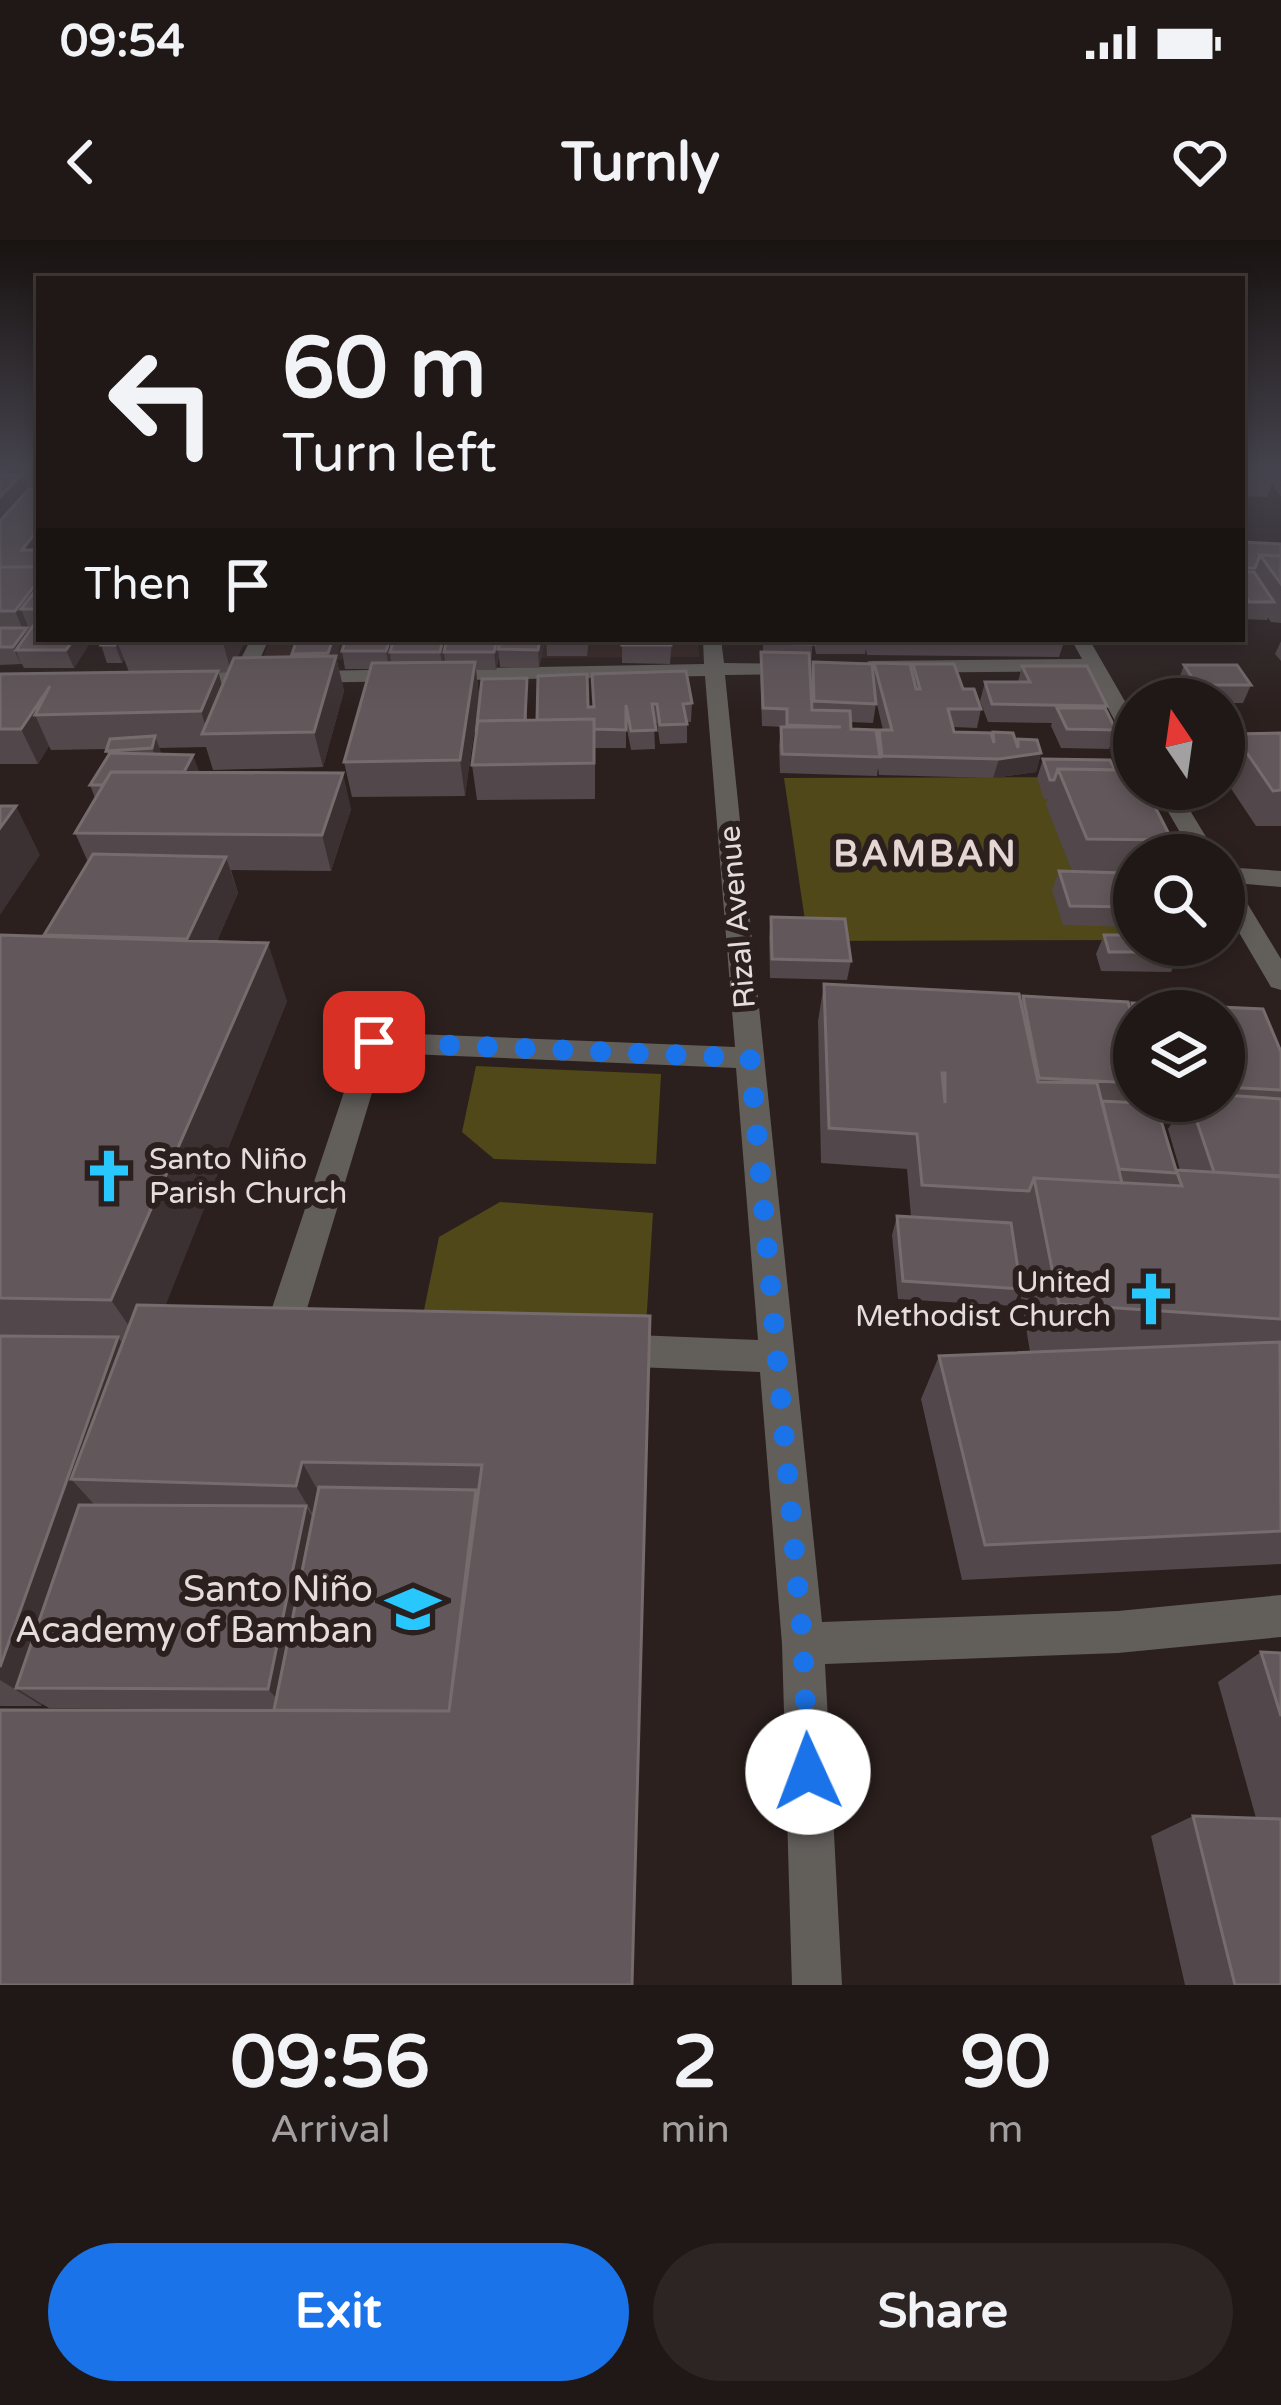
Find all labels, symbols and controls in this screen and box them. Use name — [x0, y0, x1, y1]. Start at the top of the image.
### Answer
text: 09:54 — [60, 15, 185, 69]
icon: back — [48, 129, 114, 195]
icon: heart — [1167, 129, 1233, 195]
text: Turnly — [561, 130, 720, 195]
text: 60 m — [282, 319, 486, 420]
icon: left — [84, 324, 240, 480]
text: Turn left — [282, 421, 497, 486]
icon: arrive — [215, 552, 281, 618]
text: Then — [84, 558, 191, 612]
north arrow — [1113, 678, 1245, 810]
map controls — [1113, 678, 1245, 1122]
street label: Rizal Avenue — [711, 824, 764, 1010]
district label: BAMBAN — [833, 833, 1019, 876]
button: search — [1113, 834, 1245, 966]
button: layers — [1113, 990, 1245, 1122]
pin — [323, 991, 425, 1093]
icon: arrive — [341, 1009, 407, 1075]
place label: Santo Niño Parish Church — [149, 1141, 347, 1212]
church icon: Santo Niño Parish Church — [80, 1147, 138, 1205]
place label: United Methodist Church — [855, 1264, 1111, 1335]
church icon: United Methodist Church — [1122, 1270, 1180, 1328]
place label: Santo Niño Academy of Bamban — [15, 1568, 373, 1652]
school or university icon: Santo Niño Academy of Bamban — [384, 1580, 442, 1638]
position arrow — [745, 1709, 871, 1835]
text: 09:56 — [230, 2020, 430, 2107]
text: 2 — [672, 2020, 718, 2107]
text: 90 — [960, 2020, 1051, 2107]
text: Arrival — [270, 2106, 390, 2153]
text: min — [660, 2106, 730, 2153]
text: m — [987, 2106, 1023, 2153]
button: Exit — [48, 2243, 629, 2381]
button: Share — [653, 2243, 1233, 2381]

